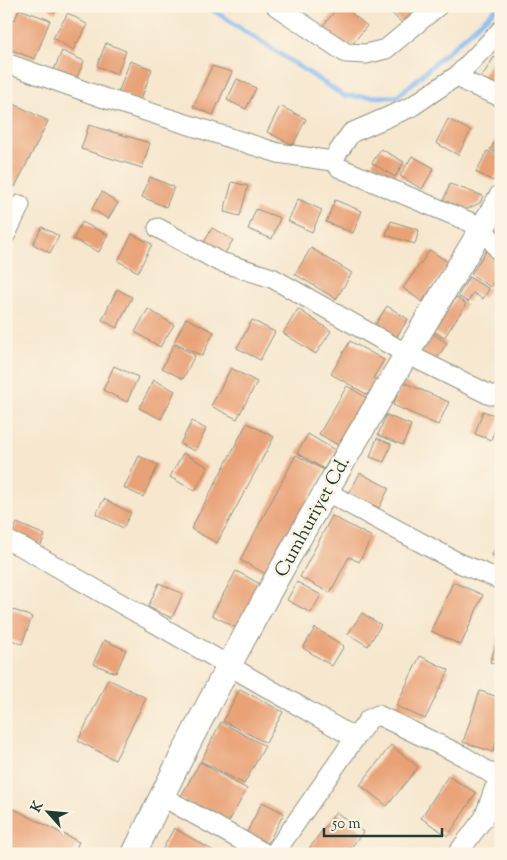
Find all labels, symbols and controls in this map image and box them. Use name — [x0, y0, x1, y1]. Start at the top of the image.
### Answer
street label: Cumhuriyet Cd. — [269, 452, 358, 583]
north arrow — [22, 788, 72, 838]
text: K — [27, 797, 50, 816]
scale bar — [324, 805, 442, 837]
text: 50 m — [331, 814, 361, 835]

